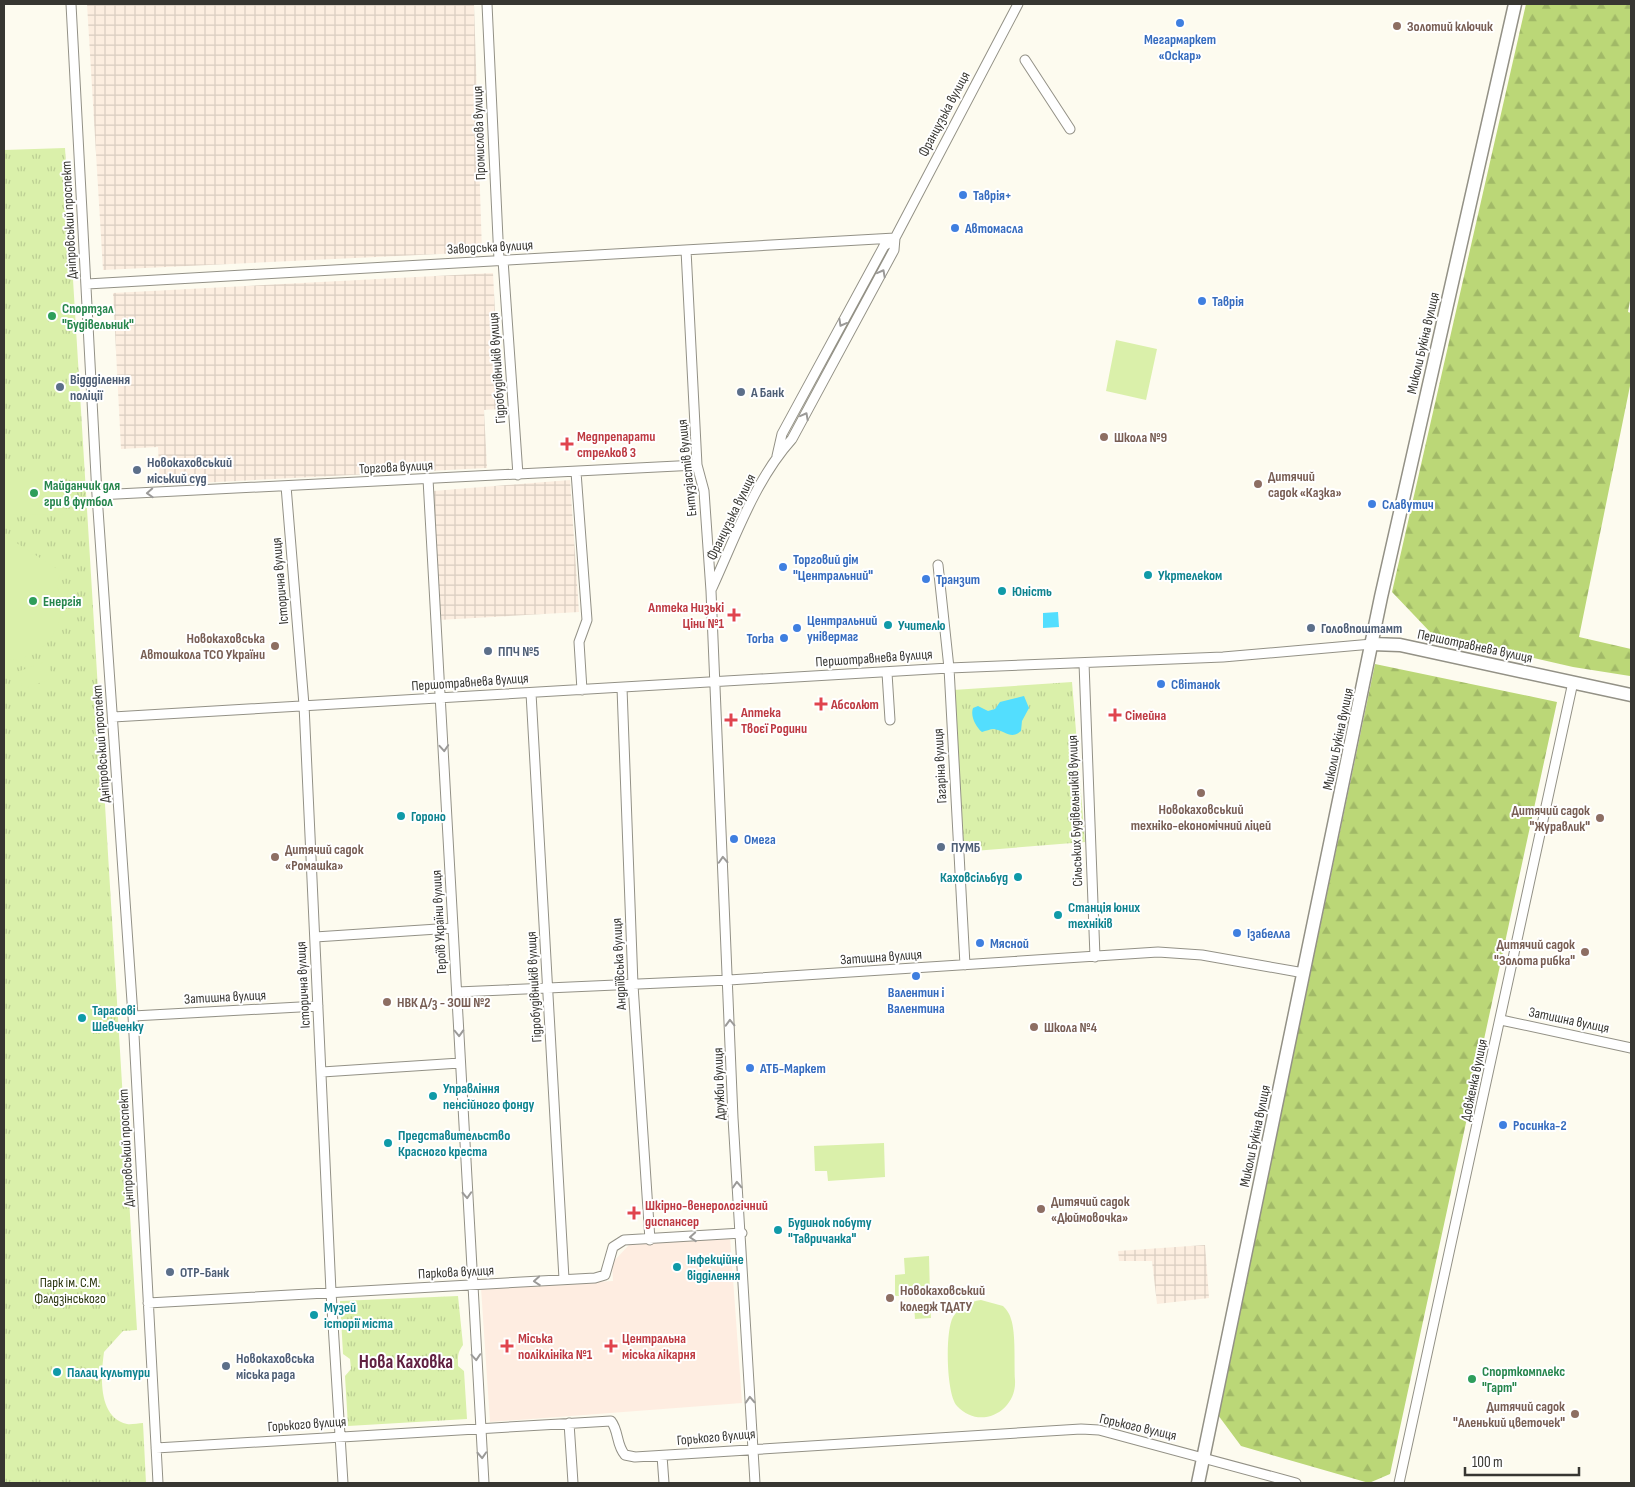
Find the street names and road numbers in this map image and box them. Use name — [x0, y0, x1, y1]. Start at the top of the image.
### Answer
street label: Французька вулиця — [914, 69, 974, 159]
street label: Промислова вулиця — [469, 86, 489, 180]
street label: Дніпровський проспект — [57, 161, 81, 279]
street label: Заводська вулиця — [446, 236, 534, 258]
street label: Миколи Букіна вулиця — [1403, 290, 1443, 396]
street label: Гідробудівників вулиця — [485, 312, 509, 424]
street label: Ентузіастів вулиця — [673, 419, 701, 517]
street label: Торгова вулиця — [359, 457, 433, 477]
street label: Французька вулиця — [703, 471, 759, 563]
street label: Історична вулиця — [268, 537, 292, 625]
street label: Першотравнева вулиця — [1416, 625, 1534, 667]
street label: Першотравнева вулиця — [815, 645, 933, 671]
street label: Першотравнева вулиця — [411, 669, 529, 695]
street label: Дніпровський проспект — [88, 685, 114, 803]
street label: Миколи Букіна вулиця — [1319, 686, 1357, 792]
street label: Гагаріна вулиця — [930, 728, 950, 804]
street label: Сільських Будівельників вулиця — [1064, 735, 1086, 887]
street label: Героїв України вулиця — [428, 870, 450, 974]
street label: Андріївська вулиця — [608, 918, 630, 1011]
street label: Гідробудівників вулиця — [523, 931, 545, 1043]
street label: Історична вулиця — [292, 941, 314, 1029]
street label: Затишна вулиця — [840, 946, 922, 968]
street label: Затишна вулиця — [184, 986, 266, 1008]
street label: Затишна вулиця — [1527, 1003, 1611, 1037]
street label: Довженка вулиця — [1457, 1037, 1491, 1123]
street label: Дружби вулиця — [709, 1047, 729, 1121]
street label: Миколи Букіна вулиця — [1236, 1083, 1274, 1189]
street label: Дніпровський проспект — [114, 1089, 138, 1207]
street label: Паркова вулиця — [418, 1262, 494, 1282]
street label: Горького вулиця — [1098, 1410, 1178, 1444]
street label: Горького вулиця — [267, 1413, 347, 1435]
street label: Горького вулиця — [676, 1425, 756, 1449]

